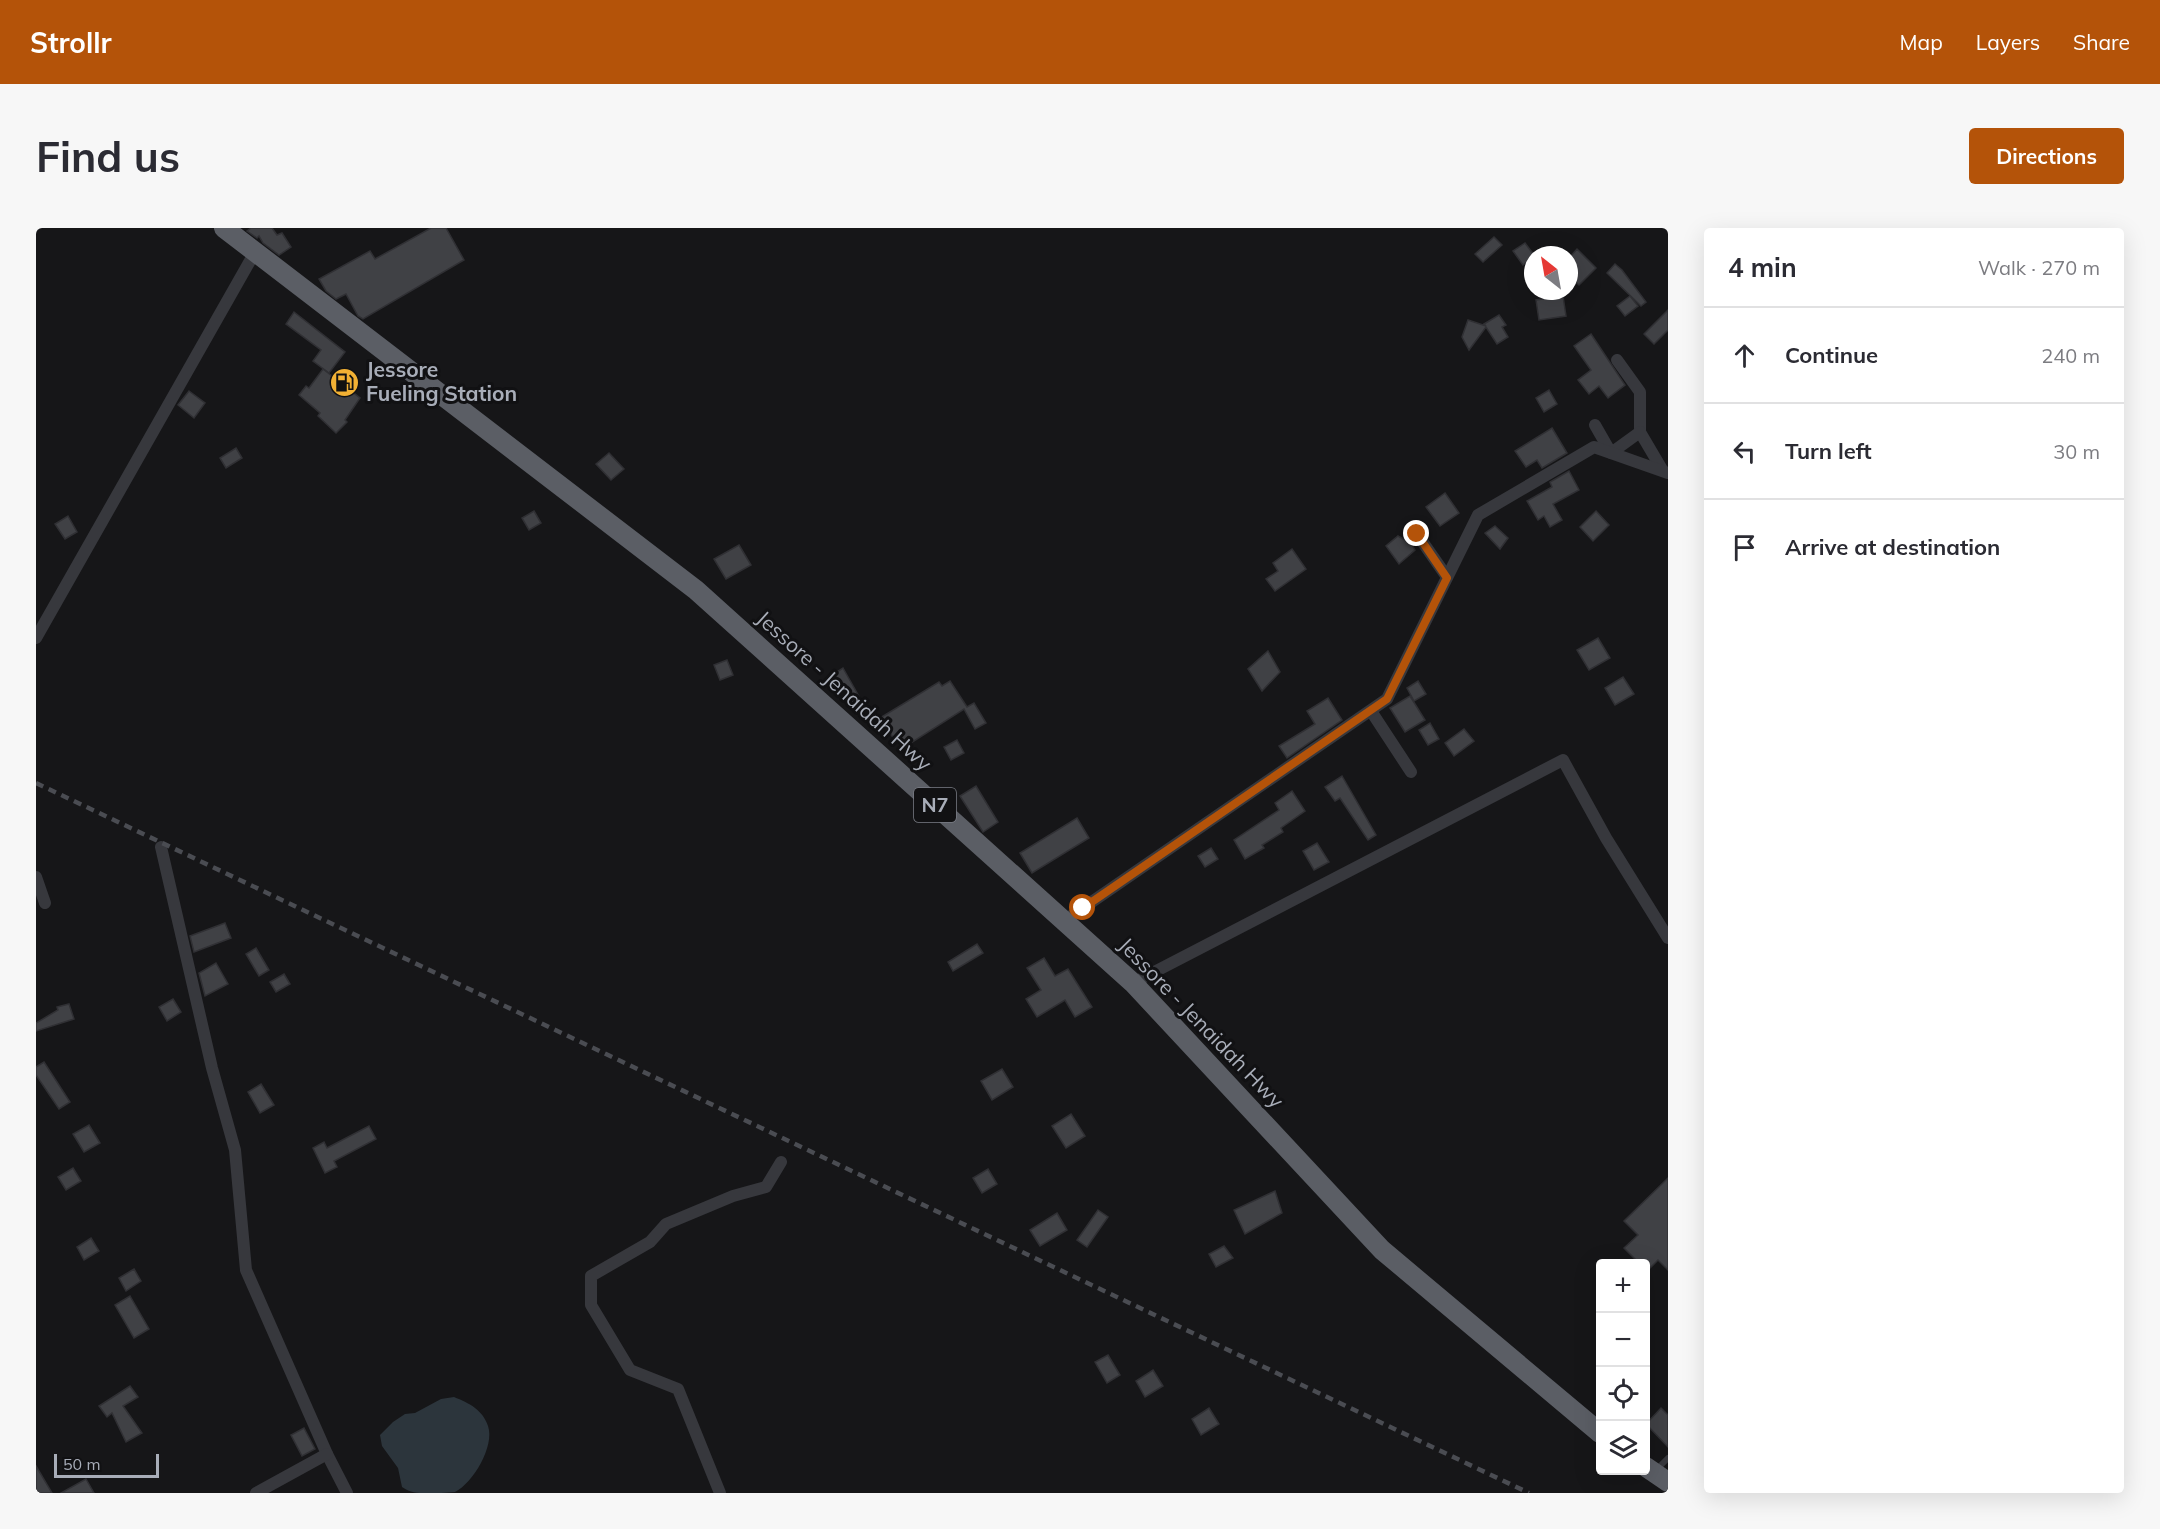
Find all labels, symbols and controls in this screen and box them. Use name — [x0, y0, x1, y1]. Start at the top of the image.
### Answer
text: Strollr — [30, 25, 112, 60]
text: Map — [1900, 29, 1943, 55]
text: Layers — [1976, 29, 2040, 55]
text: Share — [2073, 29, 2130, 55]
button: Directions — [1969, 128, 2124, 184]
text: Find us — [36, 130, 180, 183]
north arrow — [1524, 246, 1578, 300]
text: 4 min — [1728, 251, 1797, 284]
text: Walk · 270 m — [1978, 255, 2100, 280]
icon: ahead — [1728, 339, 1761, 372]
text: Continue — [1785, 341, 1878, 369]
text: 240 m — [2041, 343, 2100, 368]
place label: Jessore Fueling Station — [366, 356, 517, 406]
fuel station icon: Jessore Fueling Station — [329, 366, 361, 398]
icon: left — [1728, 435, 1761, 468]
text: Turn left — [1785, 437, 1872, 465]
text: 30 m — [2053, 439, 2100, 464]
route end — [1403, 520, 1429, 546]
icon: arrive — [1728, 531, 1761, 564]
text: Arrive at destination — [1785, 533, 2000, 561]
street label: Jessore - Jenaidah Hwy — [752, 605, 938, 776]
road number: N7 — [914, 788, 956, 822]
route start — [1069, 894, 1095, 920]
street label: Jessore - Jenaidah Hwy — [1114, 932, 1290, 1113]
map controls — [1596, 1259, 1650, 1475]
button: + — [1596, 1259, 1650, 1313]
button: − — [1596, 1313, 1650, 1367]
button: locate — [1596, 1367, 1650, 1421]
button: layers — [1596, 1421, 1650, 1475]
scale bar — [54, 1451, 159, 1478]
text: 50 m — [63, 1454, 100, 1474]

